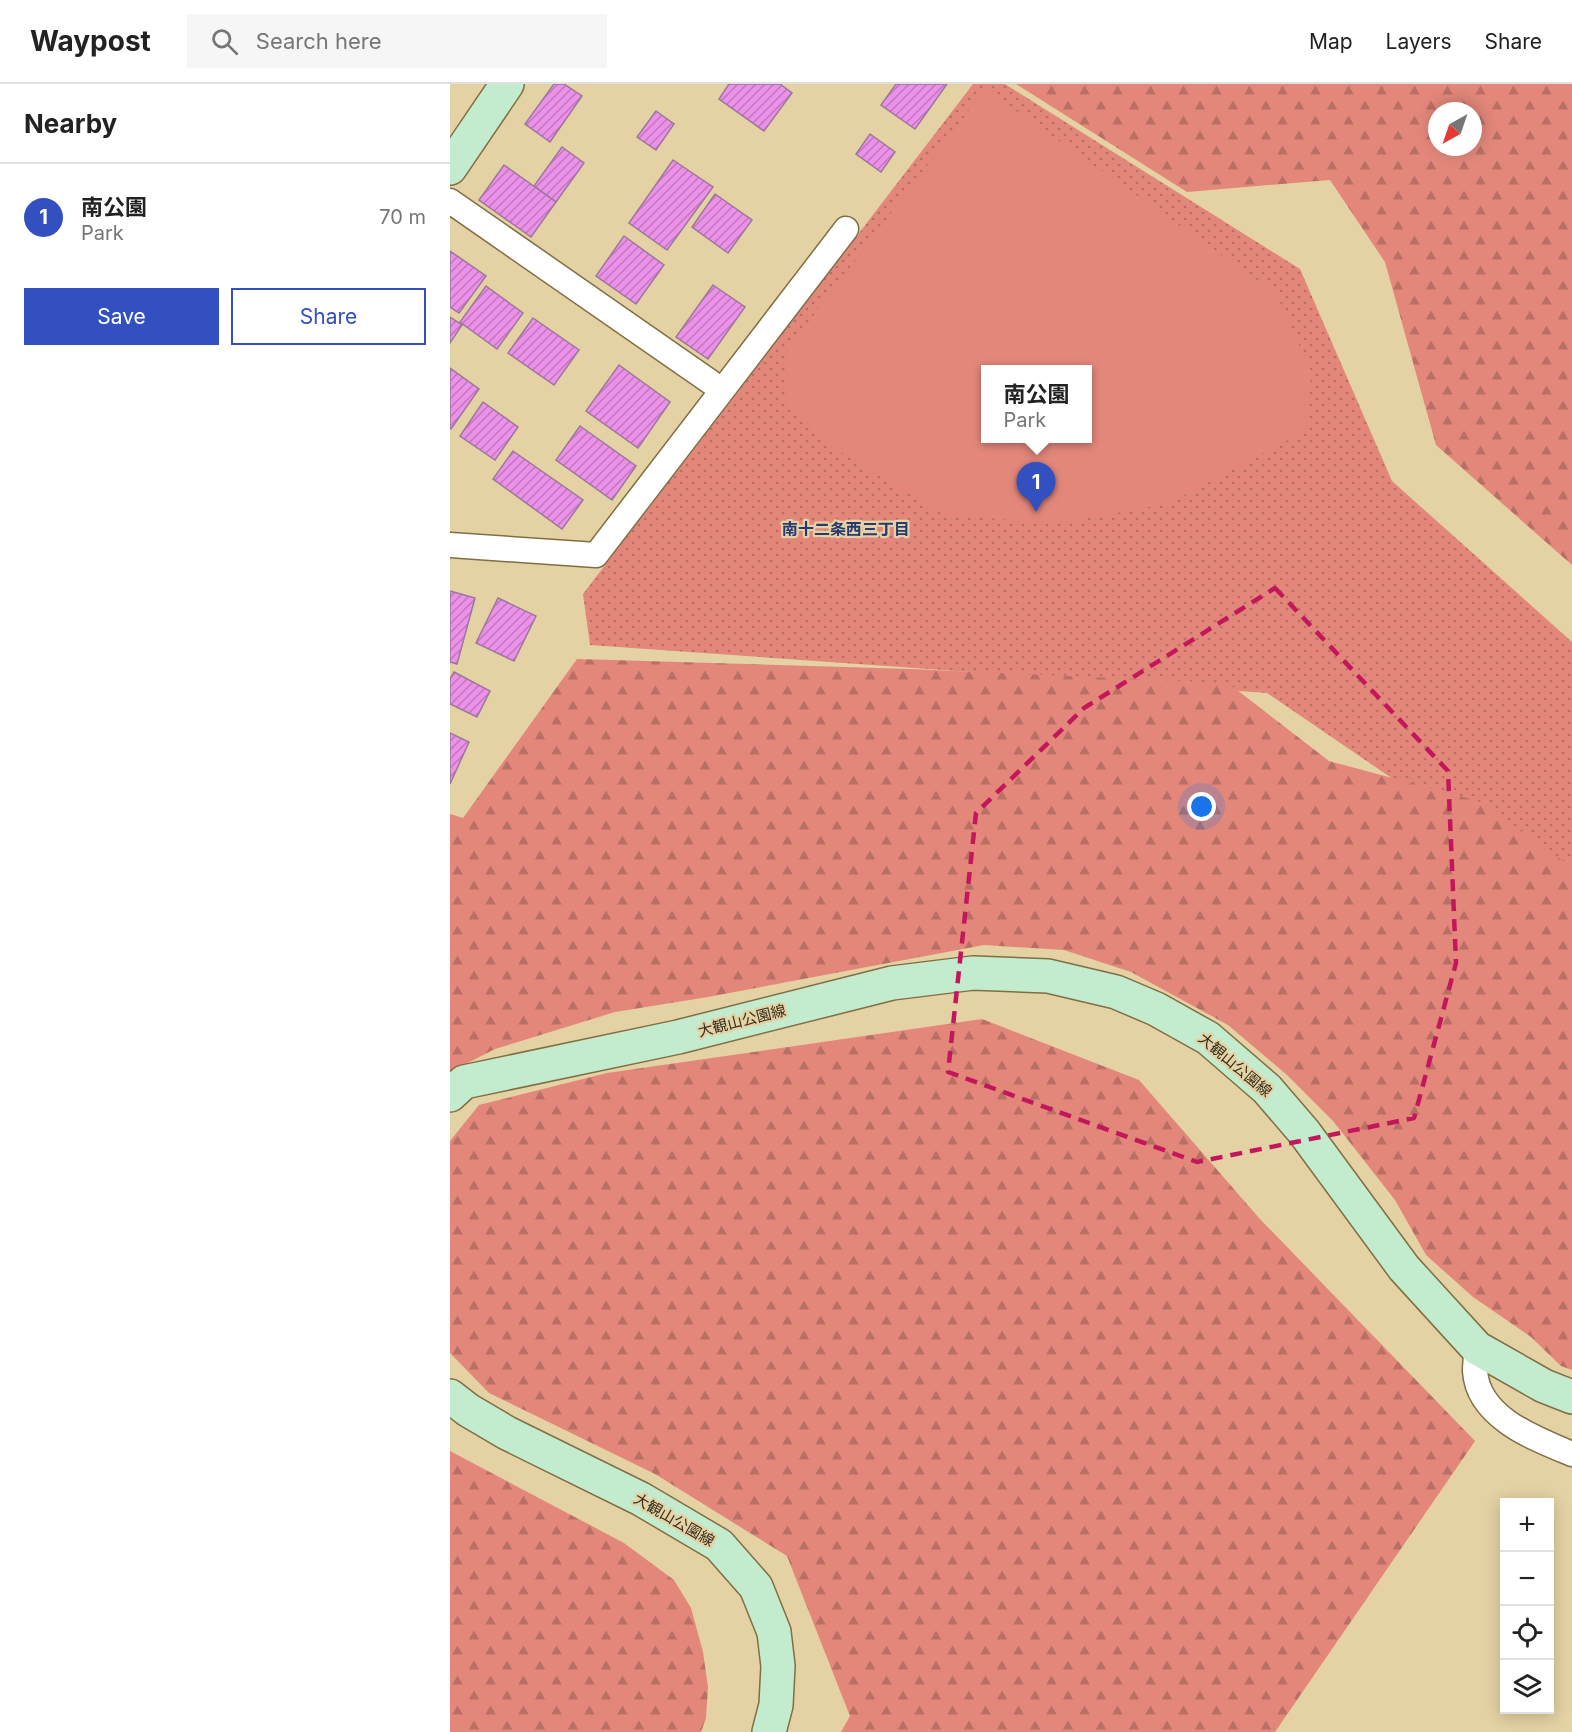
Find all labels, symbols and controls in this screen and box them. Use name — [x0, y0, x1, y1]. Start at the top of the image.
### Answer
search box — [187, 14, 607, 68]
text: Waypost — [30, 24, 151, 58]
icon: search — [208, 25, 241, 58]
text: Search here — [256, 28, 382, 54]
text: Map — [1309, 29, 1353, 54]
text: Layers — [1386, 29, 1452, 54]
text: Share — [1485, 29, 1542, 54]
north arrow — [1428, 102, 1482, 156]
text: Nearby — [24, 108, 117, 139]
text: 南公園 — [81, 194, 147, 220]
text: 1 — [39, 205, 48, 229]
text: 70 m — [379, 205, 426, 229]
text: Park — [81, 221, 124, 245]
button: Save — [24, 288, 219, 345]
button: Share — [231, 288, 426, 345]
popup — [981, 365, 1092, 443]
text: 南公園 — [1003, 381, 1070, 407]
text: Park — [1003, 408, 1046, 432]
pin: 1 — [1016, 462, 1056, 512]
district label: 南十二条西三丁目 — [782, 519, 910, 539]
your location — [1187, 792, 1216, 821]
street label: 大観山公園線 — [696, 1000, 788, 1041]
street label: 大観山公園線 — [1195, 1028, 1276, 1101]
street label: 大観山公園線 — [631, 1489, 718, 1550]
map controls — [1500, 1498, 1554, 1714]
button: + — [1500, 1498, 1554, 1552]
button: − — [1500, 1552, 1554, 1606]
button: locate — [1500, 1606, 1554, 1660]
button: layers — [1500, 1660, 1554, 1714]

